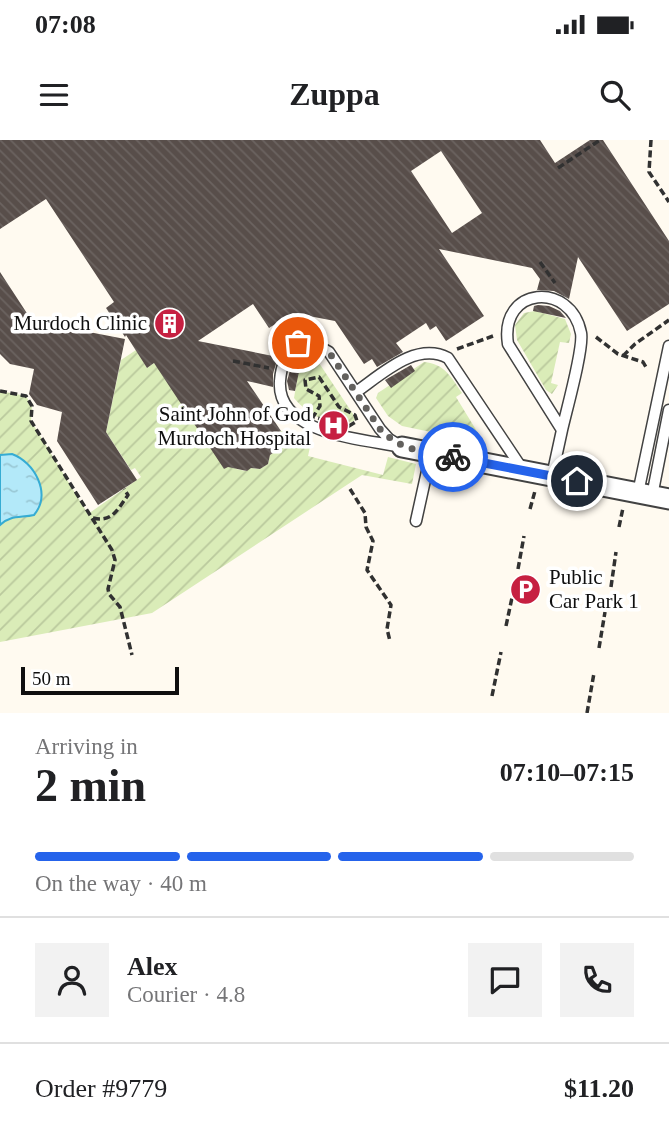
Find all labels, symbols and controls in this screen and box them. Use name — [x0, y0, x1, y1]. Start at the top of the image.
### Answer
text: 07:08 — [35, 10, 96, 39]
icon: menu — [35, 76, 73, 114]
text: Zuppa — [289, 76, 380, 112]
icon: search — [596, 76, 634, 114]
building icon: Murdoch Clinic — [153, 306, 187, 340]
place label: Murdoch Clinic — [13, 311, 147, 335]
pin — [268, 313, 328, 373]
icon: bag — [279, 324, 317, 362]
place label: Saint John of God Murdoch Hospital — [158, 402, 312, 450]
hospital icon: Saint John of God Murdoch Hospital — [317, 409, 351, 443]
courier — [418, 422, 488, 492]
icon: bike — [434, 438, 472, 476]
pin — [547, 451, 607, 511]
icon: home — [558, 462, 596, 500]
place label: Public Car Park 1 — [549, 565, 639, 613]
parking icon: Public Car Park 1 — [509, 572, 543, 606]
scale bar — [21, 664, 178, 696]
text: 50 m — [32, 668, 71, 689]
text: Arriving in — [35, 734, 138, 759]
text: 07:10–07:15 — [500, 758, 634, 787]
text: 2 min — [35, 760, 146, 811]
text: On the way · 40 m — [35, 871, 207, 896]
button: person — [35, 943, 109, 1017]
button: chat — [468, 943, 542, 1017]
button: phone — [560, 943, 634, 1017]
text: Alex — [127, 952, 178, 981]
text: Courier · 4.8 — [127, 982, 245, 1007]
text: Order #9779 — [35, 1074, 167, 1103]
text: $11.20 — [564, 1074, 634, 1103]

